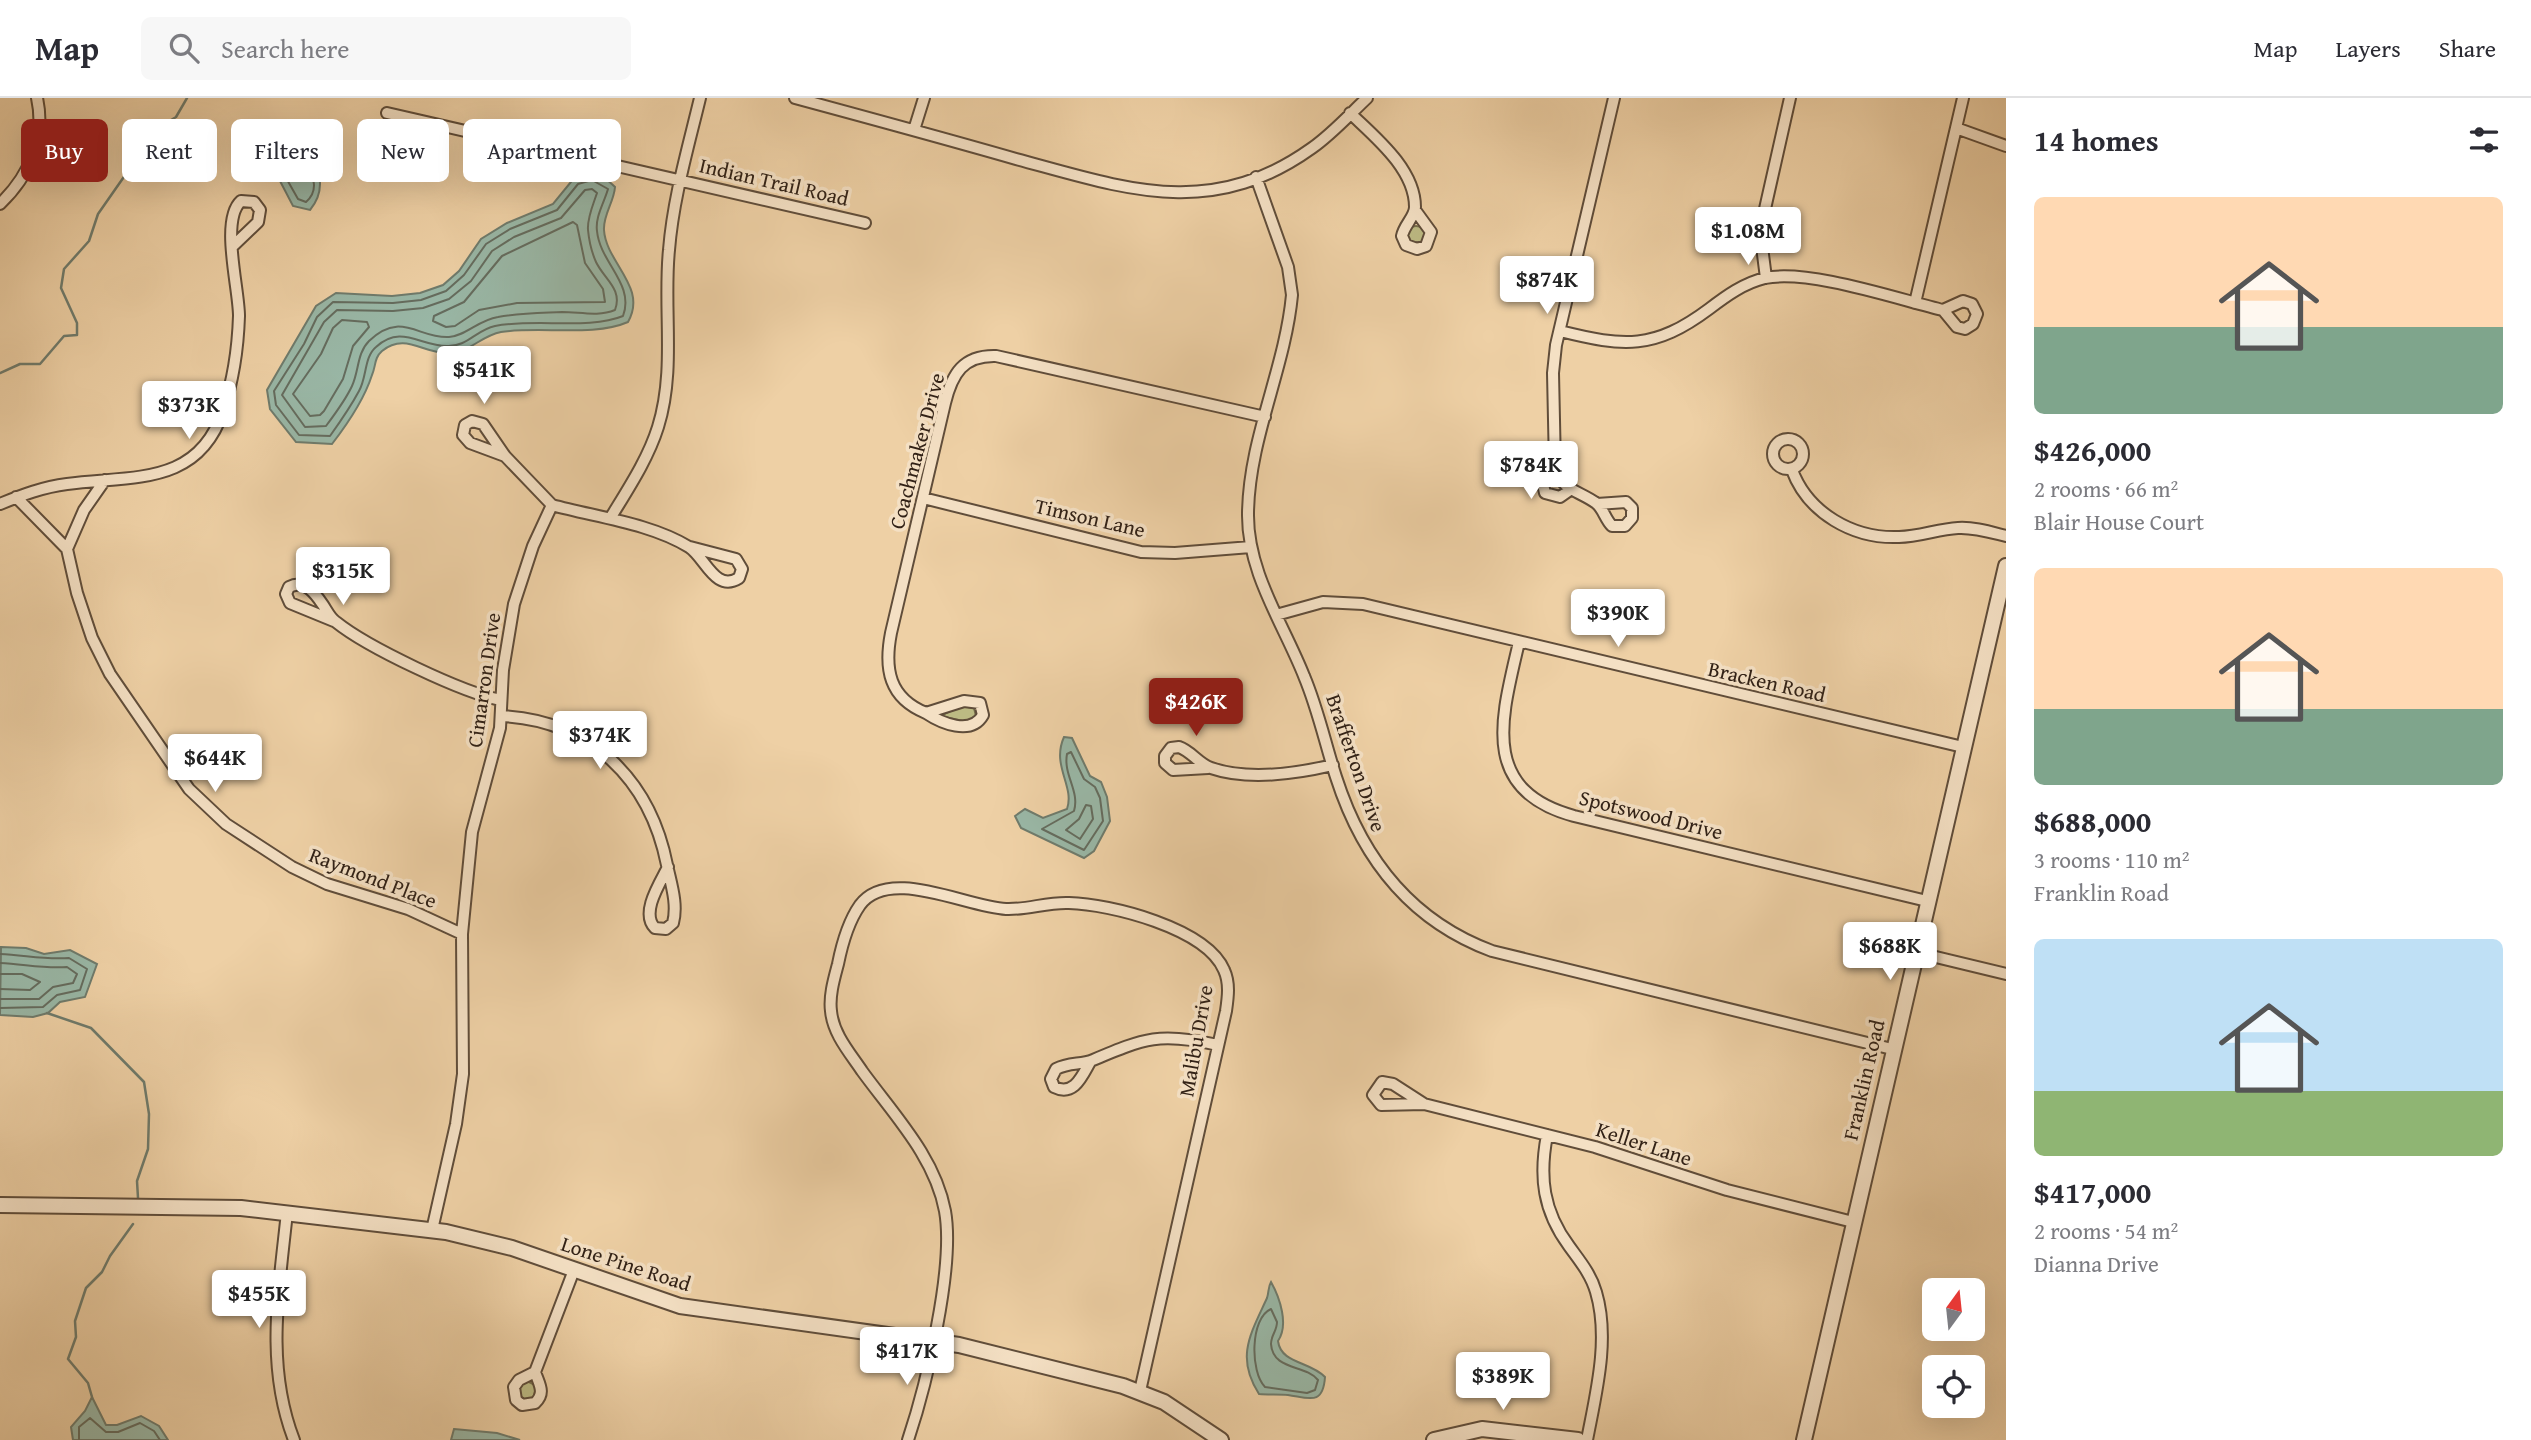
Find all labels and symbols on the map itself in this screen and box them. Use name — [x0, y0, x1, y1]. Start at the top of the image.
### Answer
street label: Indian Trail Road — [696, 149, 853, 214]
pin: $1.08M — [1691, 208, 1805, 267]
pin: $874K — [1498, 256, 1596, 316]
pin: $541K — [435, 346, 533, 406]
street label: Coachmaker Drive — [881, 369, 952, 532]
pin: $373K — [140, 382, 238, 441]
pin: $784K — [1482, 442, 1580, 501]
street label: Timson Lane — [1032, 490, 1148, 545]
pin: $315K — [294, 547, 392, 607]
pin: $390K — [1569, 589, 1667, 649]
street label: Cimarron Drive — [459, 610, 508, 749]
street label: Bracken Road — [1705, 653, 1830, 710]
pin: $426K — [1147, 678, 1245, 738]
street label: Brafferton Drive — [1318, 690, 1395, 836]
pin: $374K — [551, 712, 649, 771]
pin: $644K — [166, 734, 264, 794]
street label: Spotswood Drive — [1576, 782, 1726, 847]
street label: Raymond Place — [305, 839, 442, 916]
pin: $688K — [1841, 922, 1939, 982]
street label: Malibu Drive — [1170, 982, 1221, 1099]
street label: Franklin Road — [1835, 1016, 1893, 1143]
street label: Keller Lane — [1592, 1113, 1696, 1174]
street label: Lone Pine Road — [557, 1228, 696, 1299]
pin: $455K — [210, 1270, 308, 1330]
north arrow — [1922, 1278, 1984, 1340]
pin: $417K — [858, 1328, 956, 1387]
pin: $389K — [1454, 1352, 1552, 1412]

